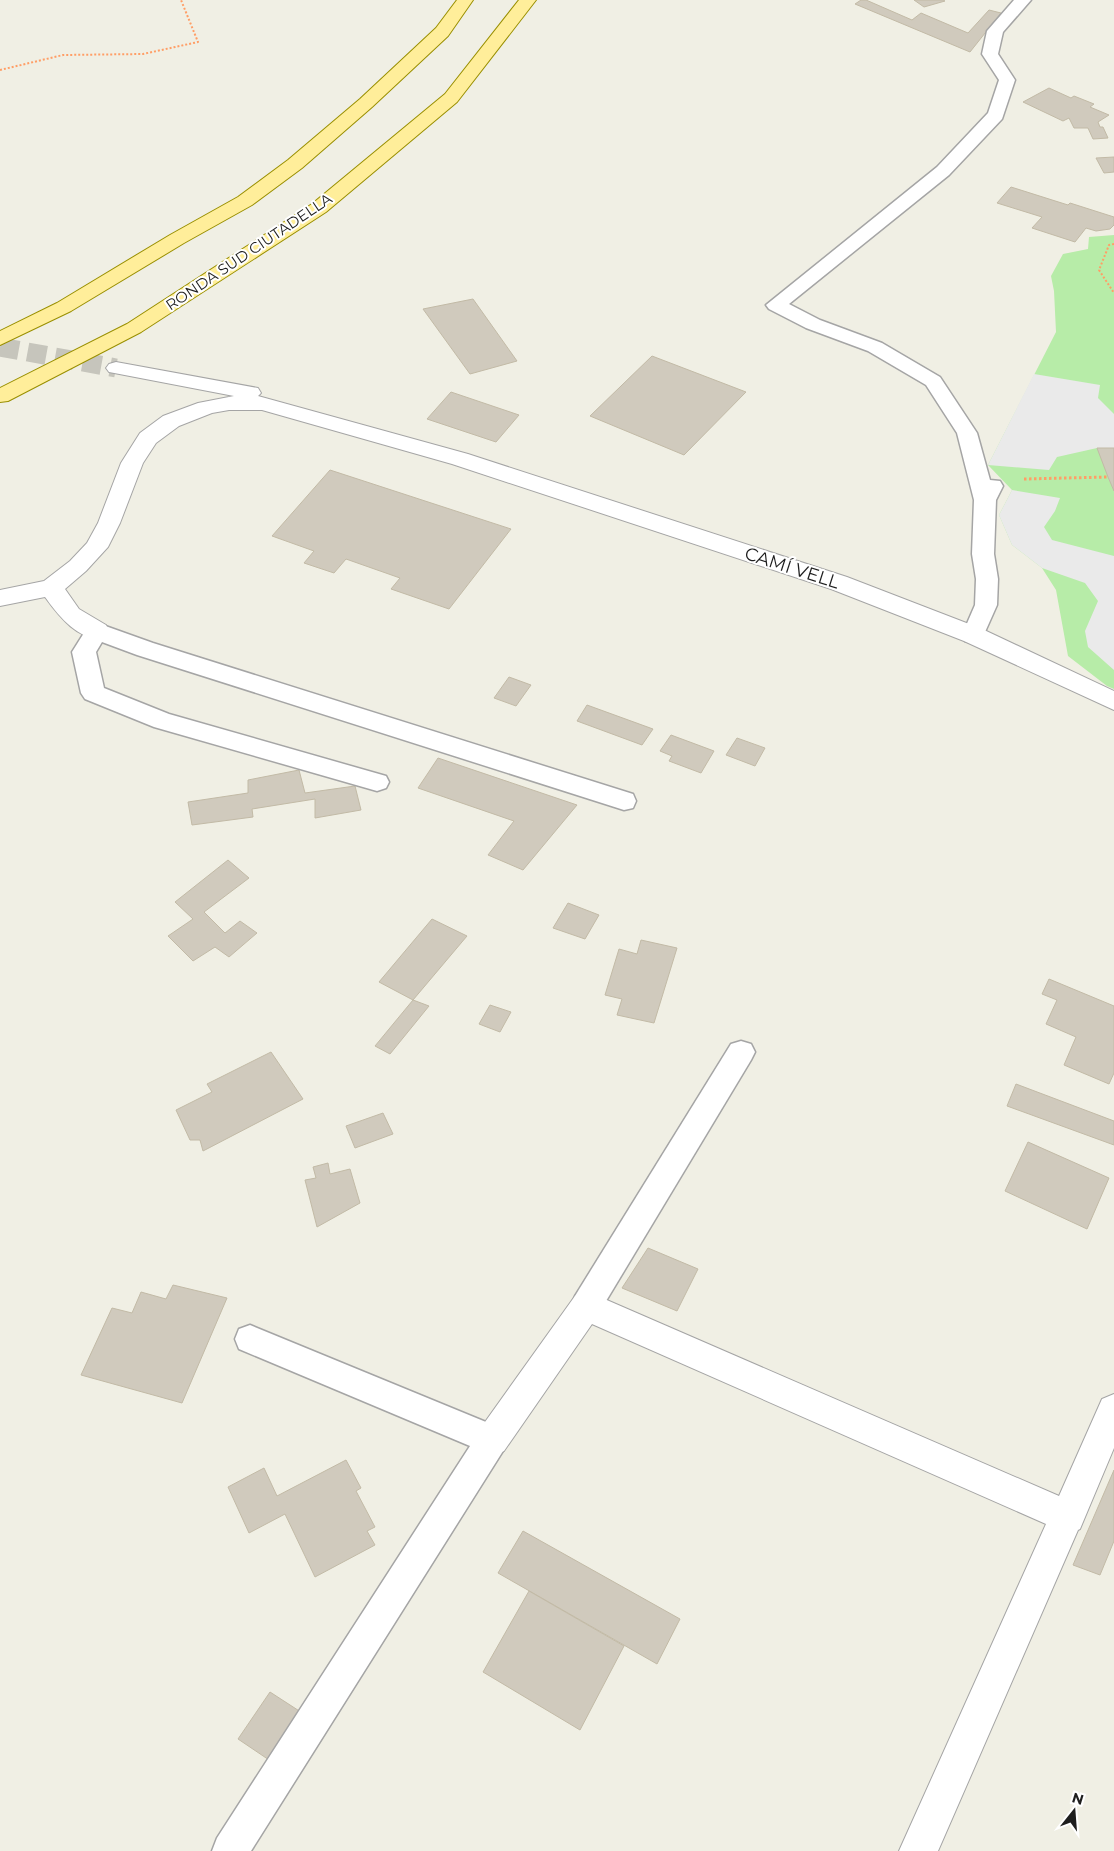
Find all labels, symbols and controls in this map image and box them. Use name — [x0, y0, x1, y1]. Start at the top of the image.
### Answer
street label: RONDA SUD CIUTADELLA — [162, 189, 336, 314]
street label: CAMÍ VELL — [742, 542, 842, 594]
north arrow — [1049, 1786, 1099, 1836]
text: N — [1070, 1788, 1086, 1809]

